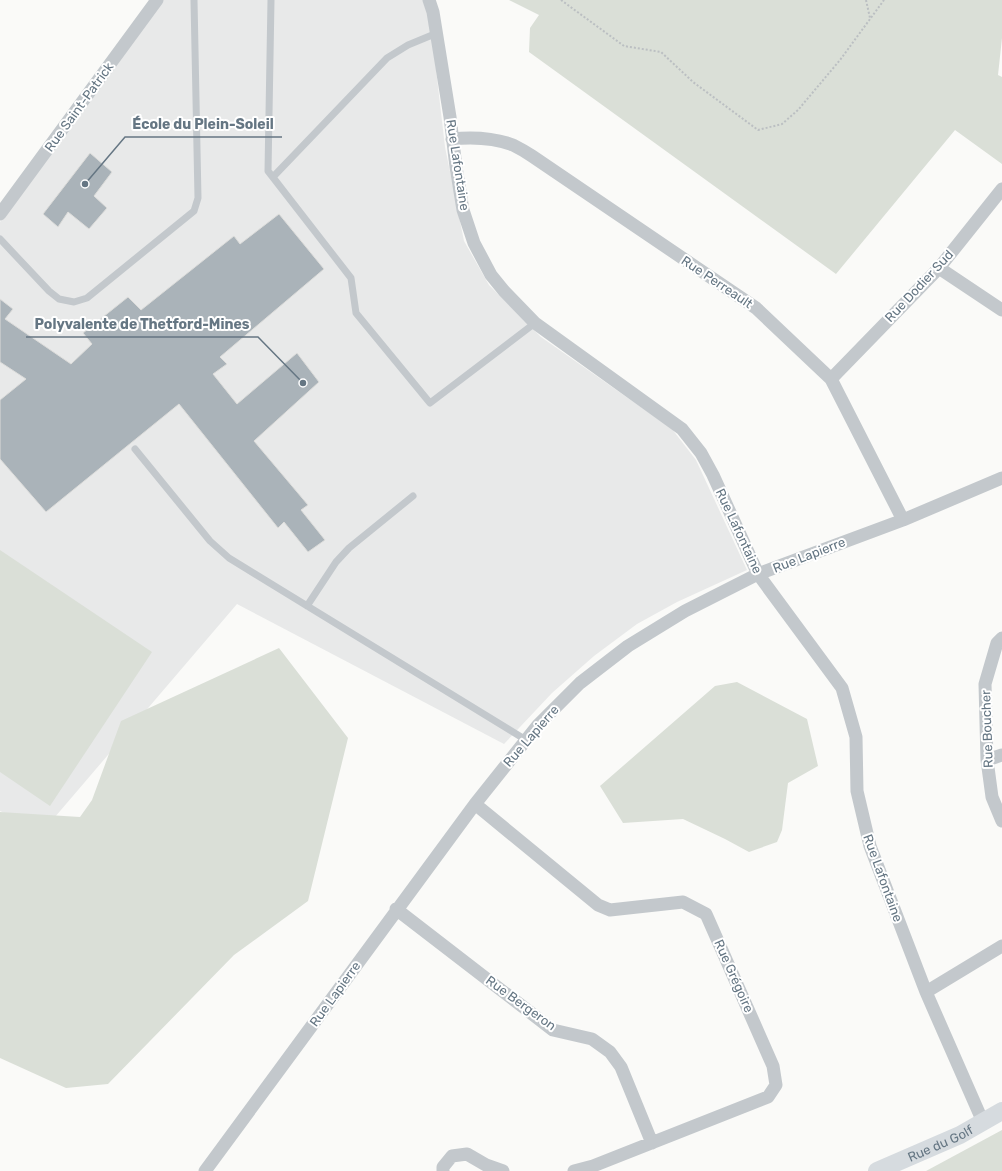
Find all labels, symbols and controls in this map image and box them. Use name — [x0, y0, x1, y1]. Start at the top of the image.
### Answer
street label: Rue Saint-Patrick — [42, 59, 117, 155]
callout: École du Plein-Soleil — [125, 111, 282, 137]
text: École du Plein-Soleil — [132, 115, 274, 133]
street label: Rue Lafontaine — [443, 118, 473, 212]
street label: Rue Dodier Sud — [882, 247, 956, 325]
street label: Rue Perreault — [679, 253, 755, 311]
callout: Polyvalente de Thetford-Mines — [26, 311, 258, 337]
text: Polyvalente de Thetford-Mines — [34, 316, 250, 333]
street label: Rue Lafontaine — [713, 486, 765, 576]
street label: Rue Lapierre — [771, 534, 847, 576]
street label: Rue Boucher — [978, 690, 996, 768]
street label: Rue Lapierre — [500, 702, 562, 770]
street label: Rue Lafontaine — [860, 832, 906, 924]
street label: Rue Grégoire — [710, 937, 757, 1015]
street label: Rue Lapierre — [306, 959, 364, 1029]
street label: Rue Bergeron — [483, 973, 559, 1034]
street label: Rue du Golf — [905, 1122, 976, 1164]

